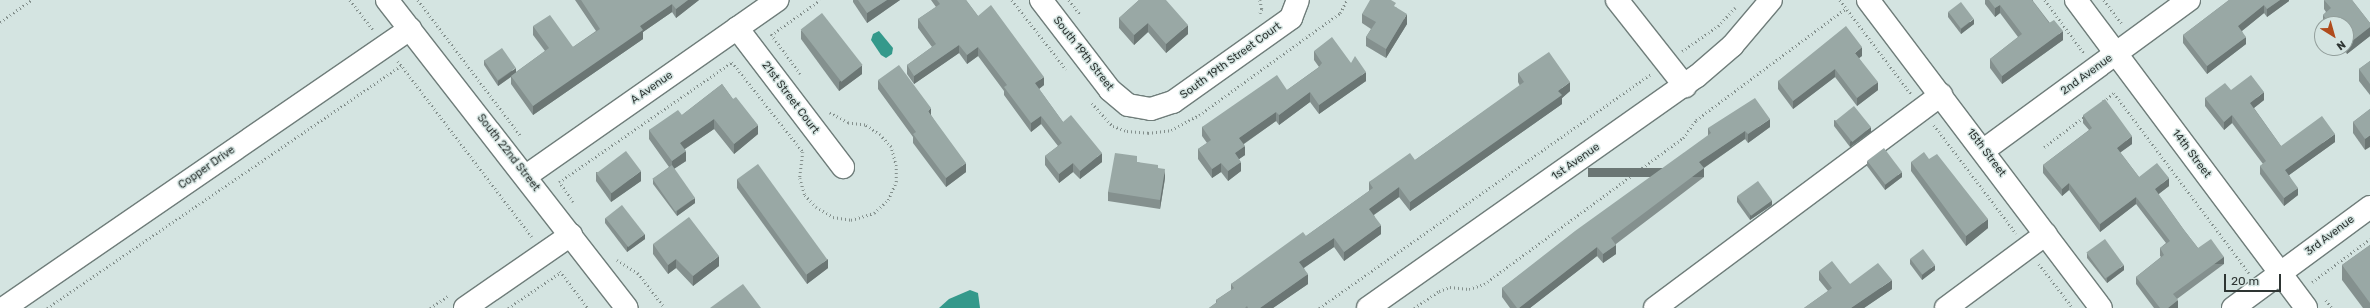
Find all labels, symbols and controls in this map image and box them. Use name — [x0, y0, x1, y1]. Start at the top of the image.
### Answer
street label: South 19th Street — [1050, 14, 1116, 94]
north arrow — [2314, 16, 2354, 56]
street label: South 19th Street Court — [1178, 20, 1284, 102]
text: N — [2334, 38, 2348, 53]
street label: 2nd Avenue — [2058, 52, 2116, 98]
street label: 21st Street Court — [759, 59, 821, 137]
street label: A Avenue — [628, 69, 676, 107]
street label: South 22nd Street — [474, 112, 542, 194]
street label: 15th Street — [1964, 126, 2008, 180]
street label: 14th Street — [2169, 127, 2213, 181]
street label: 1st Avenue — [1549, 141, 1603, 183]
street label: Copper Drive — [176, 144, 238, 192]
street label: 3rd Avenue — [2303, 213, 2357, 259]
scale bar — [2226, 266, 2283, 292]
text: 20 m — [2231, 274, 2259, 288]

